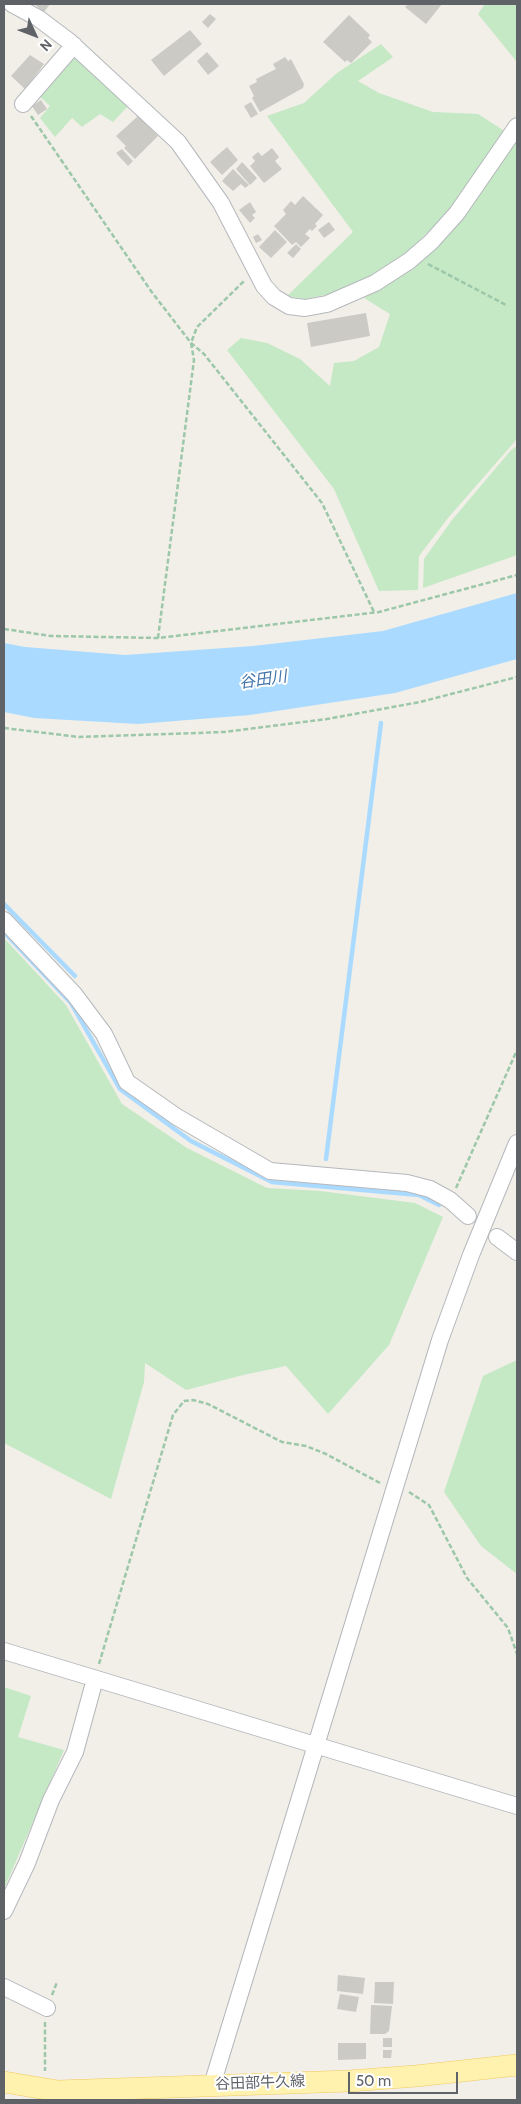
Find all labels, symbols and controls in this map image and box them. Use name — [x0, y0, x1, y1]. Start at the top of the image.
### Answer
north arrow — [10, 10, 60, 60]
text: N — [36, 35, 56, 55]
water label: 谷田川 — [238, 667, 288, 693]
scale bar — [351, 2062, 461, 2094]
street label: 谷田部牛久線 — [215, 2072, 305, 2094]
text: 50 m — [356, 2072, 391, 2090]

